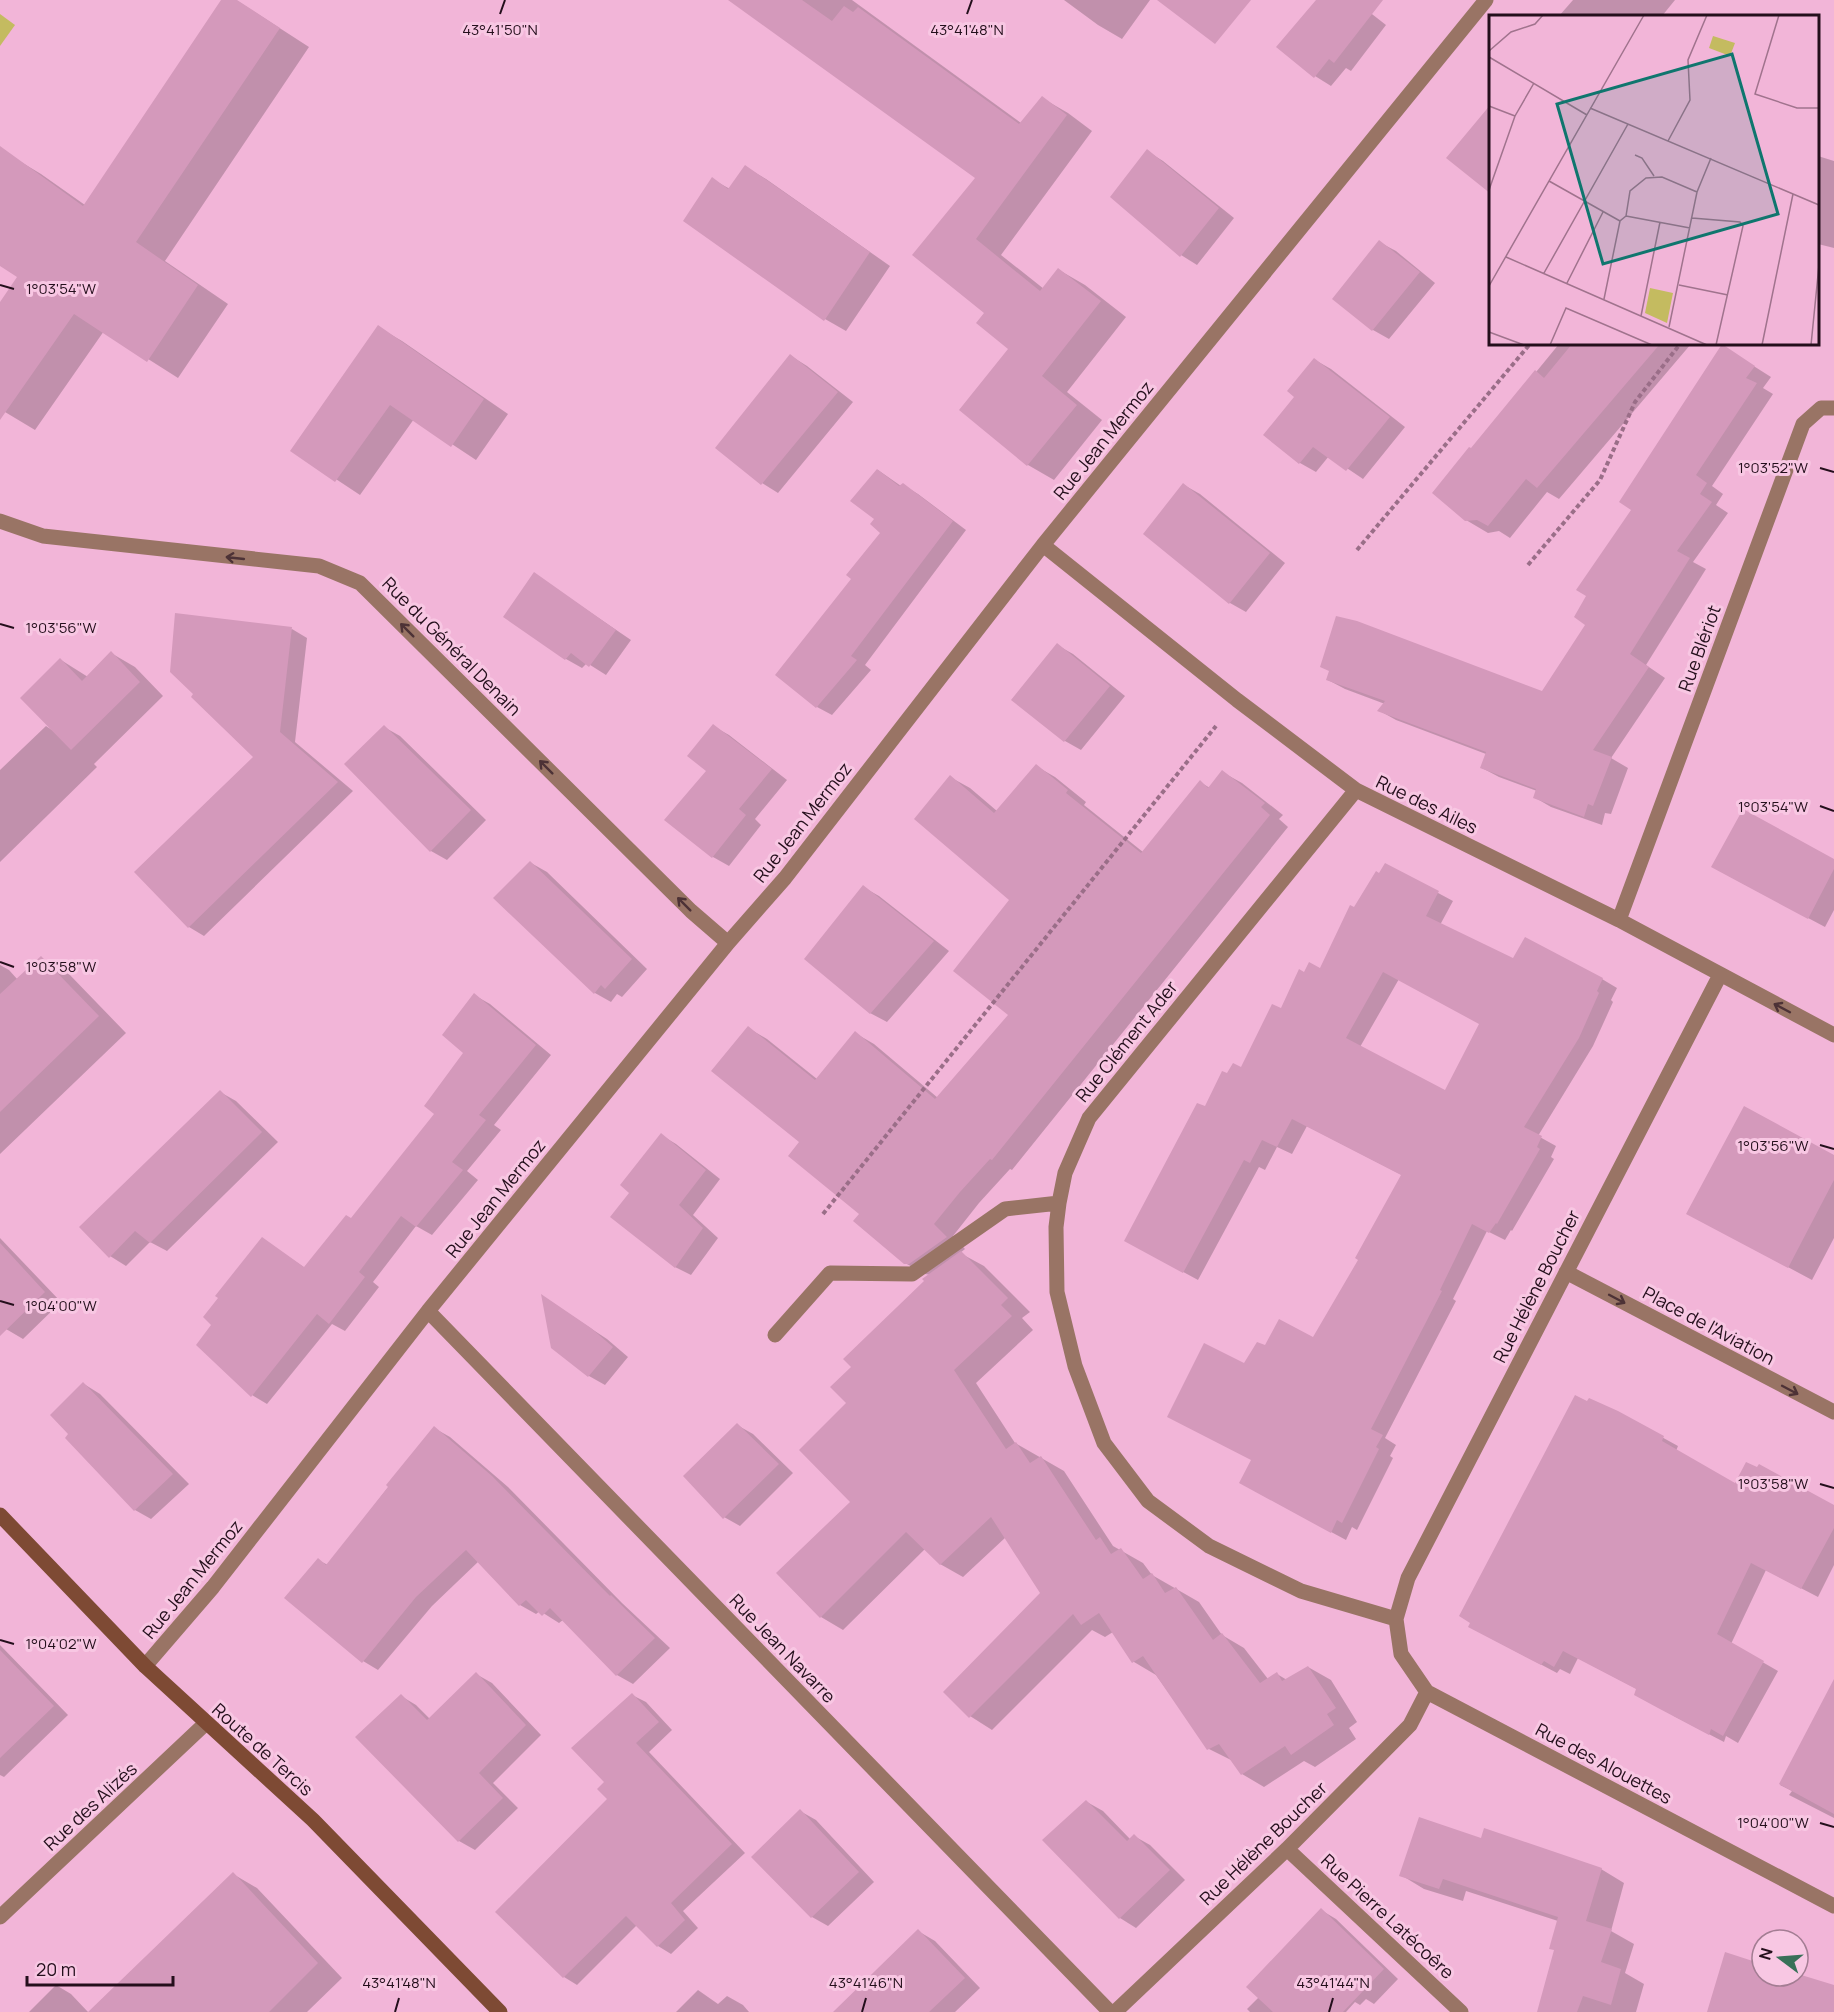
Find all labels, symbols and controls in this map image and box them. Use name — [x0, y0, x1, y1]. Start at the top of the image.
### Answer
inset map — [1489, 15, 1819, 345]
text: 43°41'50"N — [462, 19, 538, 40]
text: 43°41'48"N — [930, 19, 1004, 40]
text: 1°03'54"W — [26, 278, 96, 299]
street label: Rue Jean Mermoz — [1048, 376, 1158, 504]
text: 1°03'52"W — [1738, 457, 1808, 478]
one-way arrow — [226, 552, 246, 563]
street label: Rue du Général Denain — [377, 571, 527, 721]
street label: Rue Blériot — [1672, 601, 1726, 695]
text: 1°03'56"W — [25, 617, 97, 638]
one-way arrow — [400, 622, 415, 637]
street label: Rue Jean Mermoz — [748, 757, 856, 887]
one-way arrow — [538, 760, 553, 774]
street label: Rue des Ailes — [1372, 769, 1482, 839]
text: 1°03'54"W — [1738, 796, 1808, 817]
one-way arrow — [677, 897, 692, 912]
text: 1°03'58"W — [26, 956, 96, 977]
street label: Rue Clément Ader — [1070, 975, 1183, 1107]
one-way arrow — [1774, 1002, 1791, 1014]
street label: Rue Jean Mermoz — [440, 1134, 550, 1262]
text: 1°03'56"W — [1737, 1135, 1809, 1156]
street label: Rue Hélène Boucher — [1487, 1205, 1585, 1366]
street label: Place de l'Aviation — [1639, 1280, 1779, 1370]
one-way arrow — [1608, 1294, 1626, 1305]
text: 1°04'00"W — [25, 1295, 97, 1316]
one-way arrow — [1781, 1384, 1799, 1396]
text: 1°03'58"W — [1738, 1473, 1808, 1494]
street label: Rue Jean Mermoz — [137, 1515, 247, 1643]
street label: Rue Jean Navarre — [725, 1588, 841, 1708]
text: 1°04'02"W — [26, 1633, 96, 1654]
street label: Route de Tercis — [207, 1697, 319, 1801]
street label: Rue des Alouettes — [1532, 1717, 1676, 1809]
street label: Rue des Alizés — [38, 1757, 142, 1855]
street label: Rue Hélène Boucher — [1194, 1776, 1332, 1910]
text: 1°04'00"W — [1737, 1812, 1809, 1833]
street label: Rue Pierre Latécoêre — [1316, 1848, 1460, 1984]
north arrow — [1750, 1928, 1810, 1988]
text: N — [1753, 1945, 1778, 1962]
scale bar — [27, 1949, 172, 1987]
text: 20 m — [36, 1957, 76, 1981]
text: 43°41'48"N — [362, 1972, 436, 1993]
text: 43°41'46"N — [829, 1972, 903, 1993]
text: 43°41'44"N — [1296, 1972, 1370, 1993]

